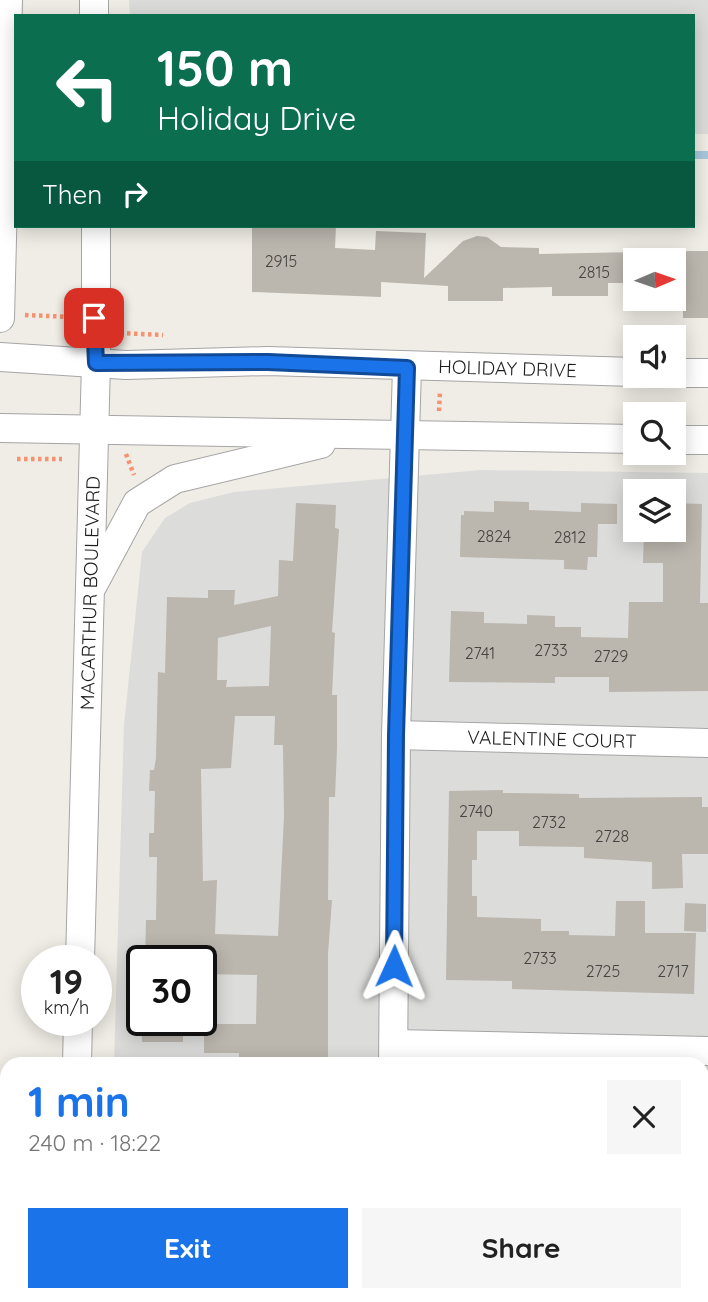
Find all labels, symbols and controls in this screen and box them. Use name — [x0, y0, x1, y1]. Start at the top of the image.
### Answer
text: 150 m — [157, 37, 293, 98]
icon: left — [42, 42, 133, 133]
text: Holiday Drive — [157, 98, 356, 138]
icon: right — [116, 175, 154, 213]
text: Then — [42, 178, 102, 211]
north arrow — [623, 248, 686, 312]
map controls — [623, 248, 686, 542]
house number: 2915 — [265, 251, 297, 271]
house number: 2815 — [578, 262, 610, 282]
pin — [64, 288, 124, 348]
icon: arrive — [75, 299, 113, 337]
button: sound — [623, 325, 686, 388]
street label: HOLIDAY DRIVE — [438, 354, 577, 382]
button: search — [623, 402, 686, 465]
street label: MACARTHUR BOULEVARD — [75, 476, 105, 710]
button: layers — [623, 479, 686, 542]
house number: 2824 — [477, 526, 511, 546]
house number: 2812 — [554, 527, 586, 547]
house number: 2733 — [534, 640, 568, 660]
house number: 2741 — [465, 643, 495, 663]
house number: 2729 — [594, 646, 628, 666]
street label: VALENTINE COURT — [467, 725, 637, 753]
house number: 2740 — [459, 801, 493, 821]
house number: 2732 — [532, 812, 566, 832]
house number: 2728 — [595, 826, 629, 846]
position arrow — [357, 929, 431, 1003]
speed limit sign: 30 — [126, 945, 217, 1036]
house number: 2733 — [523, 948, 557, 968]
text: 19 — [50, 959, 83, 1003]
house number: 2725 — [586, 961, 620, 981]
house number: 2717 — [657, 961, 689, 981]
text: km/h — [44, 996, 89, 1019]
text: 1 min — [28, 1075, 130, 1128]
button: close — [607, 1080, 681, 1154]
text: 240 m · 18:22 — [28, 1128, 161, 1157]
button: Exit — [28, 1208, 348, 1288]
button: Share — [362, 1208, 681, 1288]

